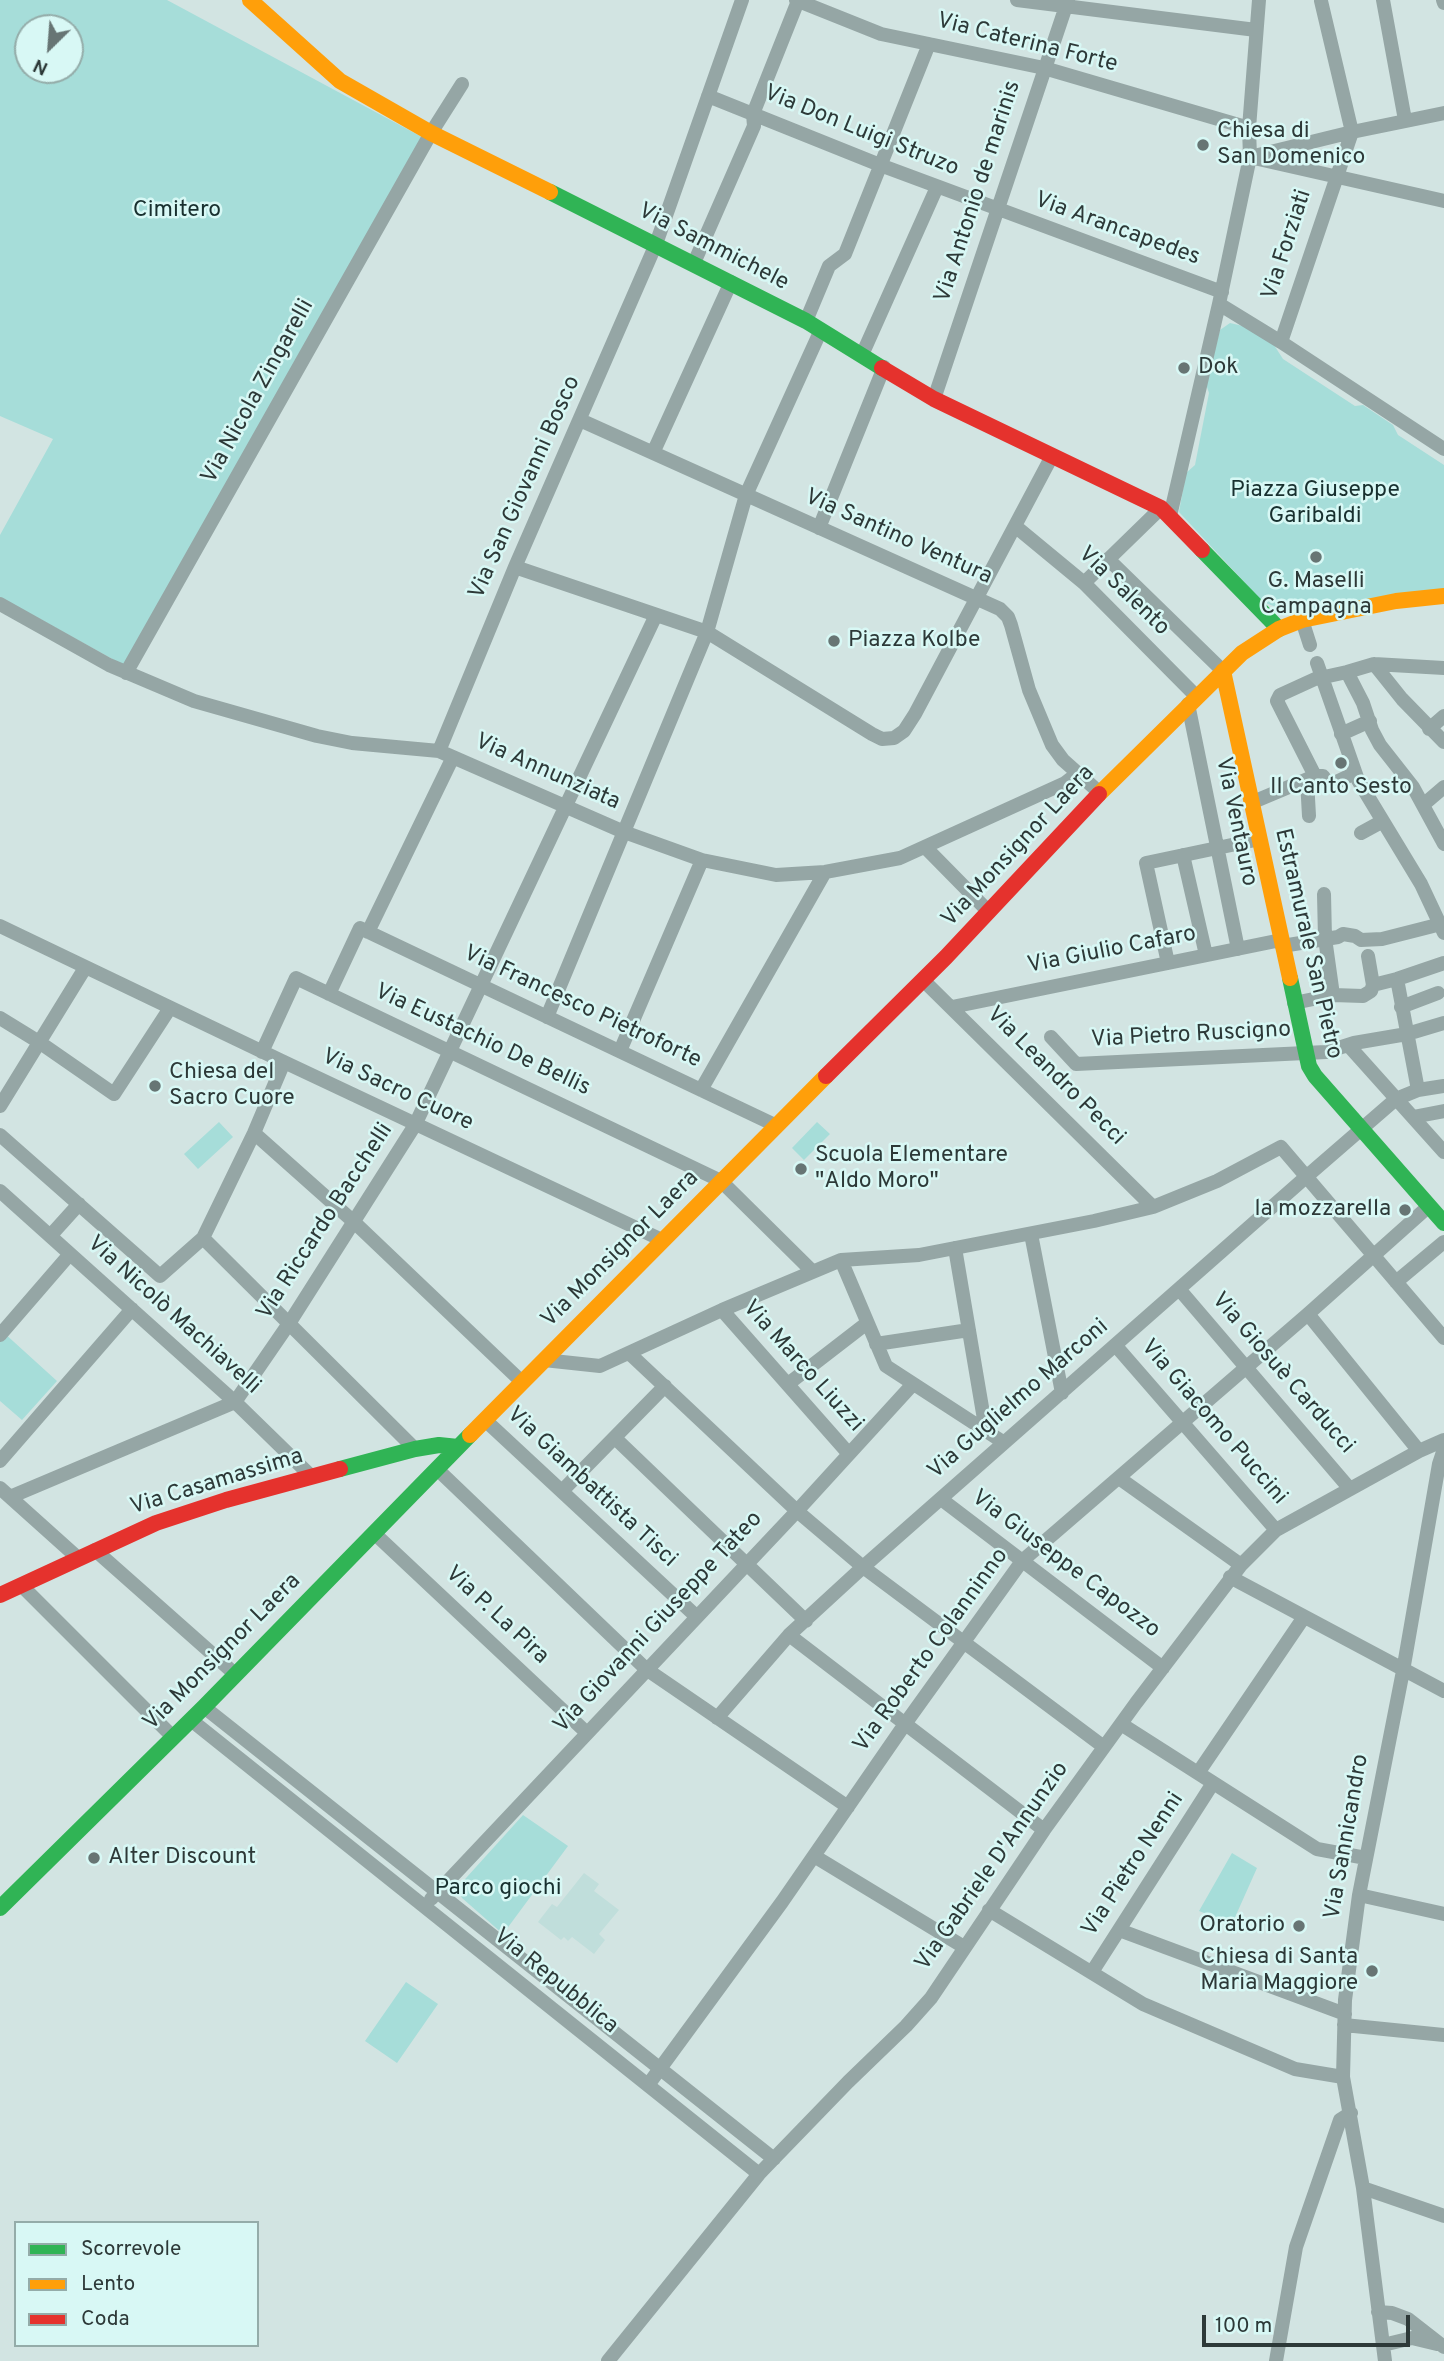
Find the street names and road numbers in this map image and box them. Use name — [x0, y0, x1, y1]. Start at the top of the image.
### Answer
street label: Via Caterina Forte — [934, 8, 1120, 80]
street label: Via Antonio de marinis — [930, 78, 1028, 306]
street label: Via Don Luigi Struzo — [759, 80, 963, 184]
street label: Via Forziati — [1257, 186, 1319, 304]
street label: Via Arancapedes — [1031, 187, 1203, 273]
street label: Via Sammichele — [633, 198, 793, 298]
street label: Via Nicola Zingarelli — [197, 295, 321, 489]
street label: Via San Giovanni Bosco — [464, 372, 588, 604]
street label: Via Santino Ventura — [800, 484, 996, 592]
street label: Via Salento — [1071, 542, 1175, 642]
street label: Via Annunziata — [470, 729, 624, 817]
street label: Via Ventauro — [1208, 755, 1262, 889]
street label: Via Monsignor Laera — [937, 760, 1101, 934]
street label: Estramurale San Pietro — [1267, 826, 1347, 1062]
street label: Via Giulio Cafaro — [1025, 921, 1199, 981]
street label: Via Francesco Pietroforte — [459, 941, 705, 1075]
street label: Via Eustachio De Bellis — [370, 979, 594, 1103]
street label: Via Leandro Pecci — [980, 1002, 1130, 1152]
street label: Via Pietro Ruscigno — [1090, 1017, 1292, 1055]
street label: Via Sacro Cuore — [317, 1044, 477, 1138]
street label: Via Riccardo Bacchelli — [252, 1119, 400, 1325]
street label: Via Monsignor Laera — [537, 1166, 705, 1334]
street label: Via Nicolò Machiavelli — [81, 1231, 265, 1401]
street label: Via Giosuè Carducci — [1204, 1288, 1360, 1460]
street label: Via Marco Liuzzi — [736, 1296, 868, 1438]
street label: Via Guglielmo Marconi — [923, 1314, 1115, 1486]
street label: Via Giacomo Puccini — [1134, 1335, 1292, 1511]
street label: Via Giambattista Tisci — [500, 1402, 682, 1574]
street label: Via Casamassima — [127, 1444, 307, 1522]
street label: Via Giuseppe Capozzo — [965, 1485, 1165, 1645]
street label: Via Giovanni Giuseppe Tateo — [549, 1506, 769, 1740]
street label: Via Roberto Colanninno — [849, 1544, 1015, 1758]
street label: Via P. La Pira — [438, 1561, 554, 1671]
street label: Via Monsignor Laera — [139, 1569, 307, 1737]
street label: Via Sannicandro — [1320, 1752, 1376, 1922]
street label: Via Gabriele D'Annunzio — [910, 1757, 1076, 1977]
street label: Via Pietro Nenni — [1077, 1788, 1191, 1942]
street label: Via Repubblica — [487, 1923, 623, 2041]

